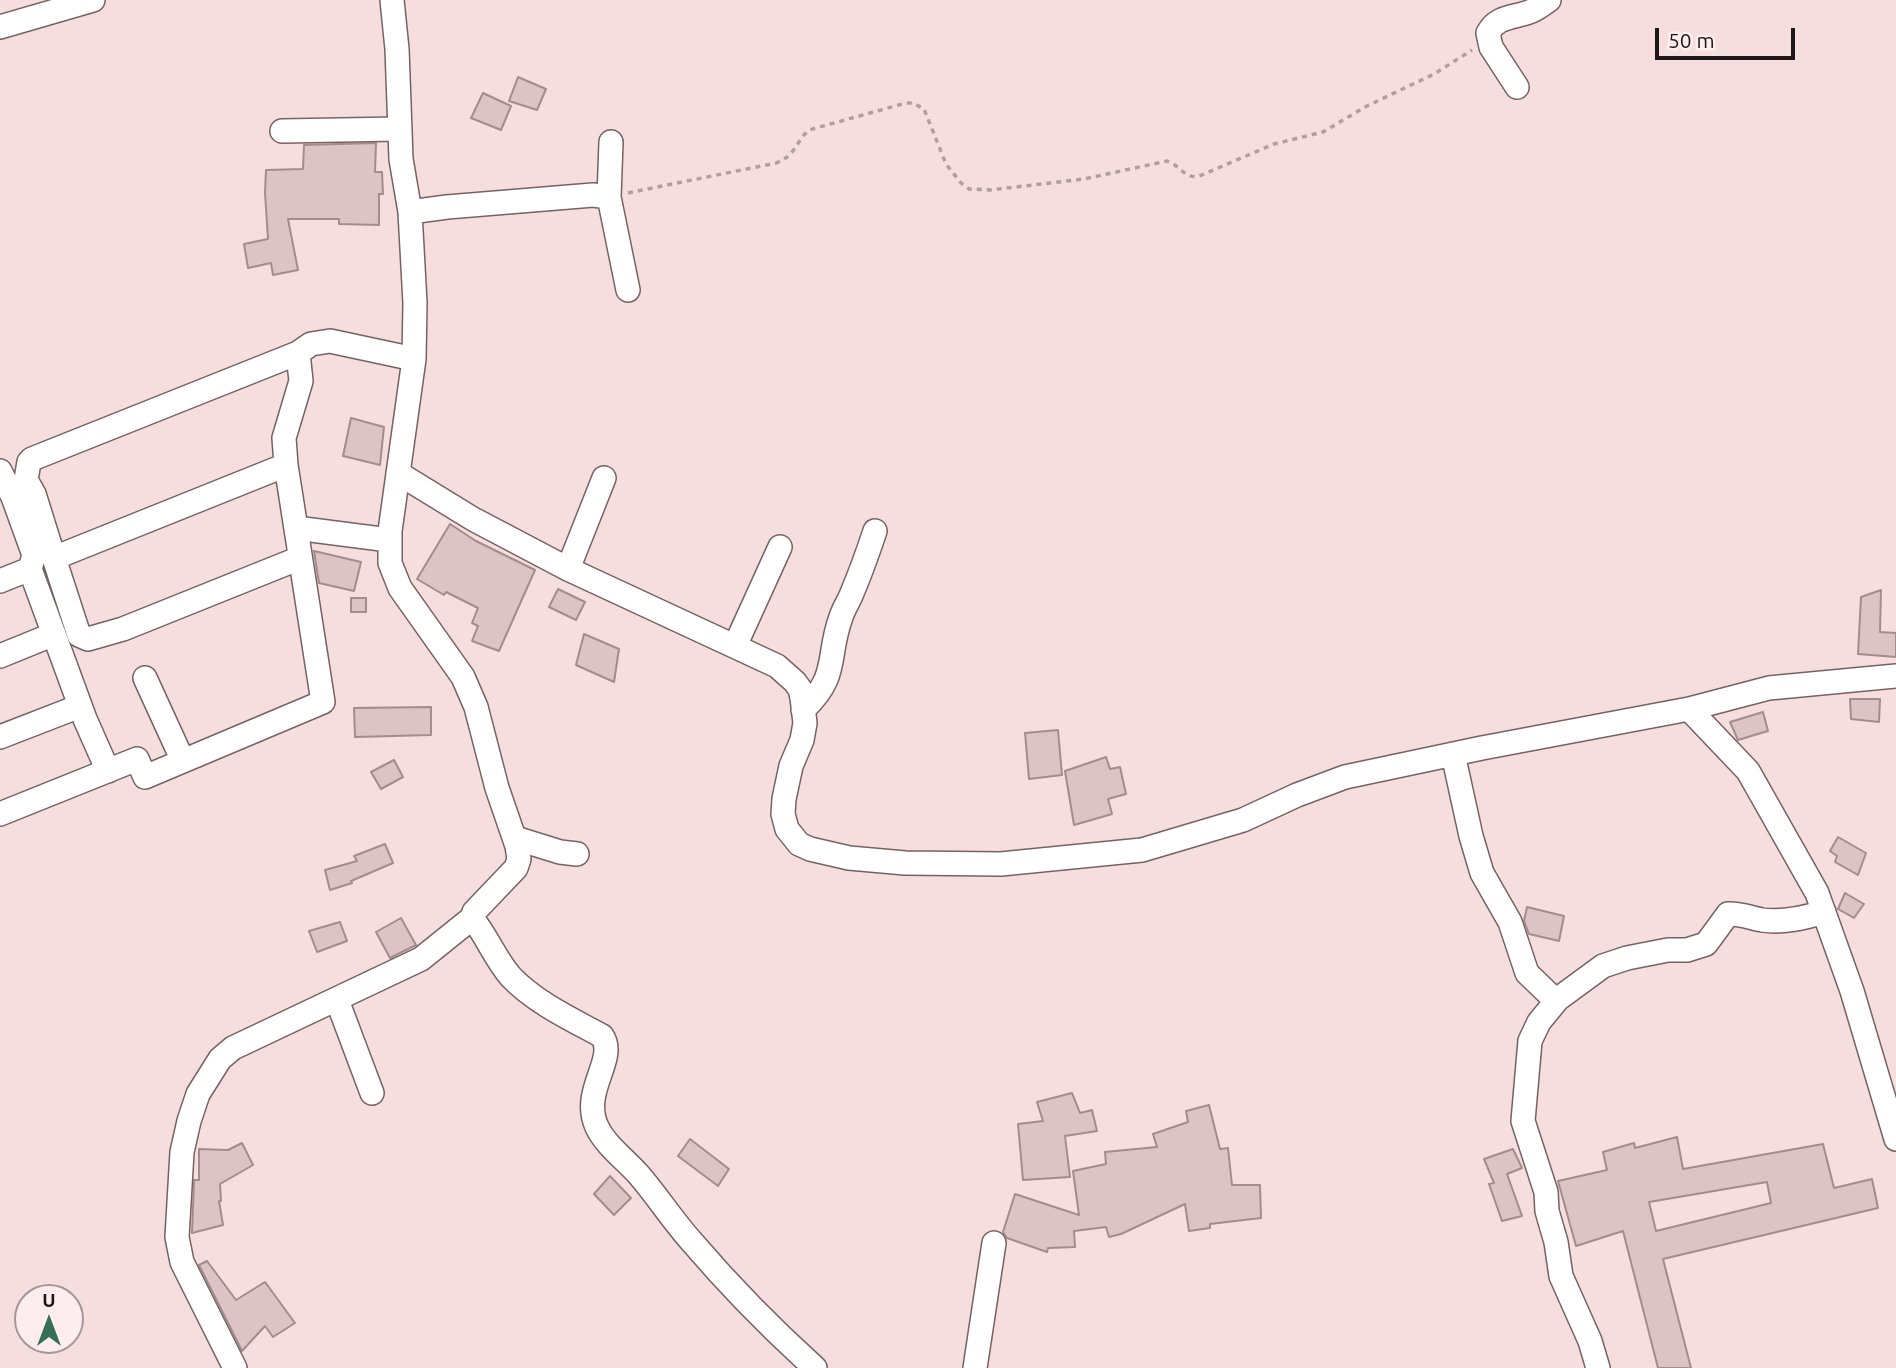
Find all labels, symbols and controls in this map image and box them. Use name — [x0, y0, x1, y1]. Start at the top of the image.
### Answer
scale bar — [1658, 14, 1798, 58]
text: 50 m — [1668, 28, 1715, 52]
north arrow — [14, 1284, 84, 1354]
text: U — [42, 1289, 56, 1311]

